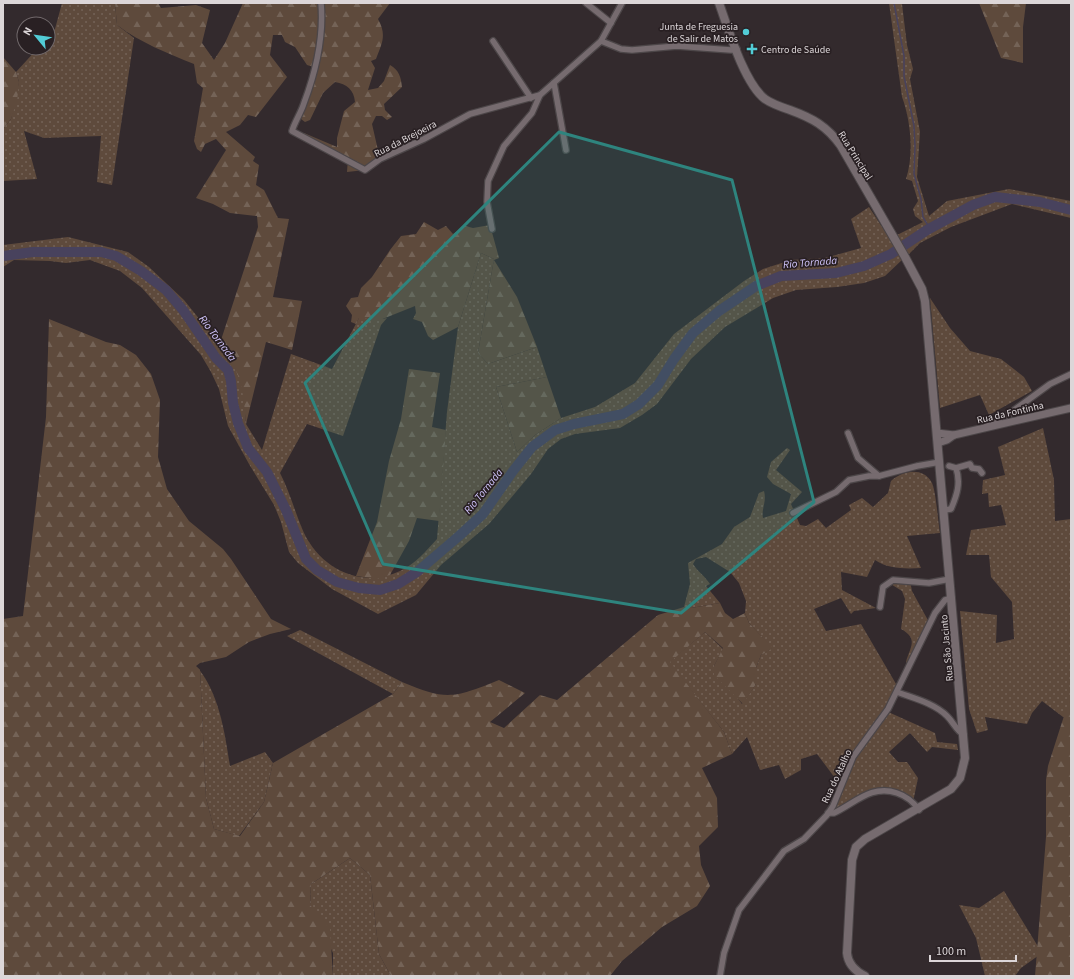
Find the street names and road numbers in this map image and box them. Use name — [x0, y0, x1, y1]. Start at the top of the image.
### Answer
street label: Rua da Brejoeira — [372, 117, 439, 161]
street label: Rua Principal — [835, 128, 876, 183]
street label: Rua da Fontinha — [975, 398, 1045, 427]
street label: Rua São Jacinto — [937, 614, 957, 682]
street label: Rua do Atalho — [818, 747, 856, 806]

